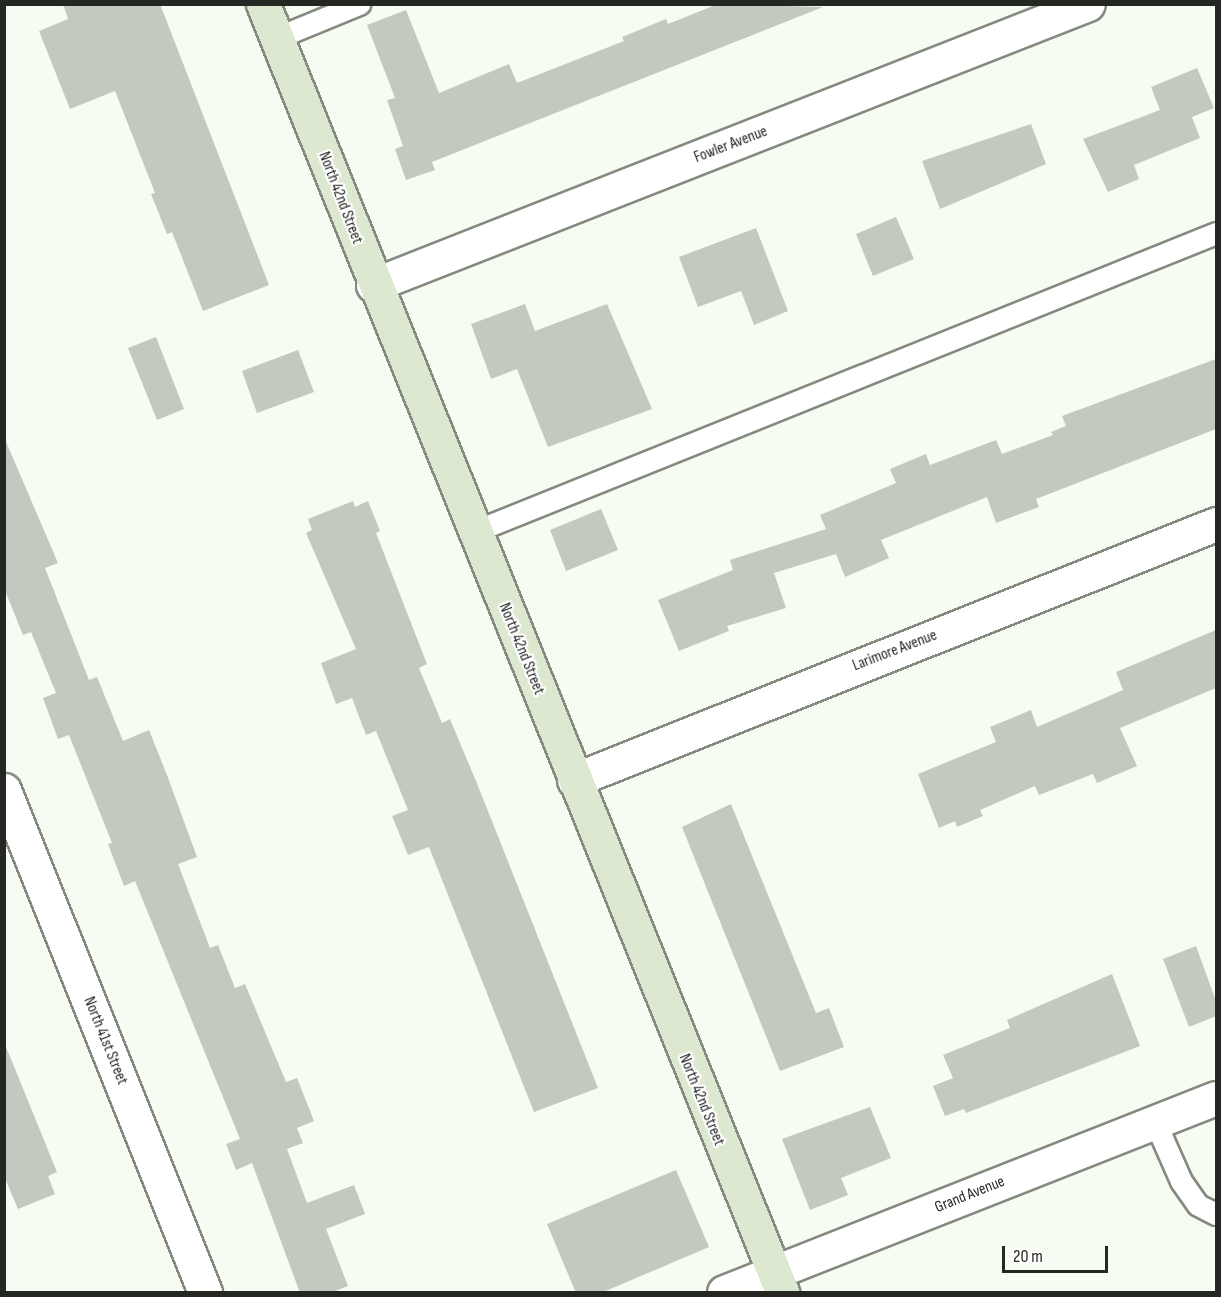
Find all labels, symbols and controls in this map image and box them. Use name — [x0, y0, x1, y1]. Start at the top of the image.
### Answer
street label: Fowler Avenue — [692, 122, 770, 168]
street label: North 42nd Street — [314, 149, 366, 247]
street label: North 42nd Street — [494, 600, 548, 698]
street label: Larimore Avenue — [850, 626, 940, 676]
street label: North 41st Street — [79, 994, 131, 1088]
street label: North 42nd Street — [674, 1051, 728, 1149]
street label: Grand Avenue — [932, 1172, 1008, 1218]
scale bar — [1005, 1234, 1112, 1272]
text: 20 m — [1013, 1246, 1043, 1267]

